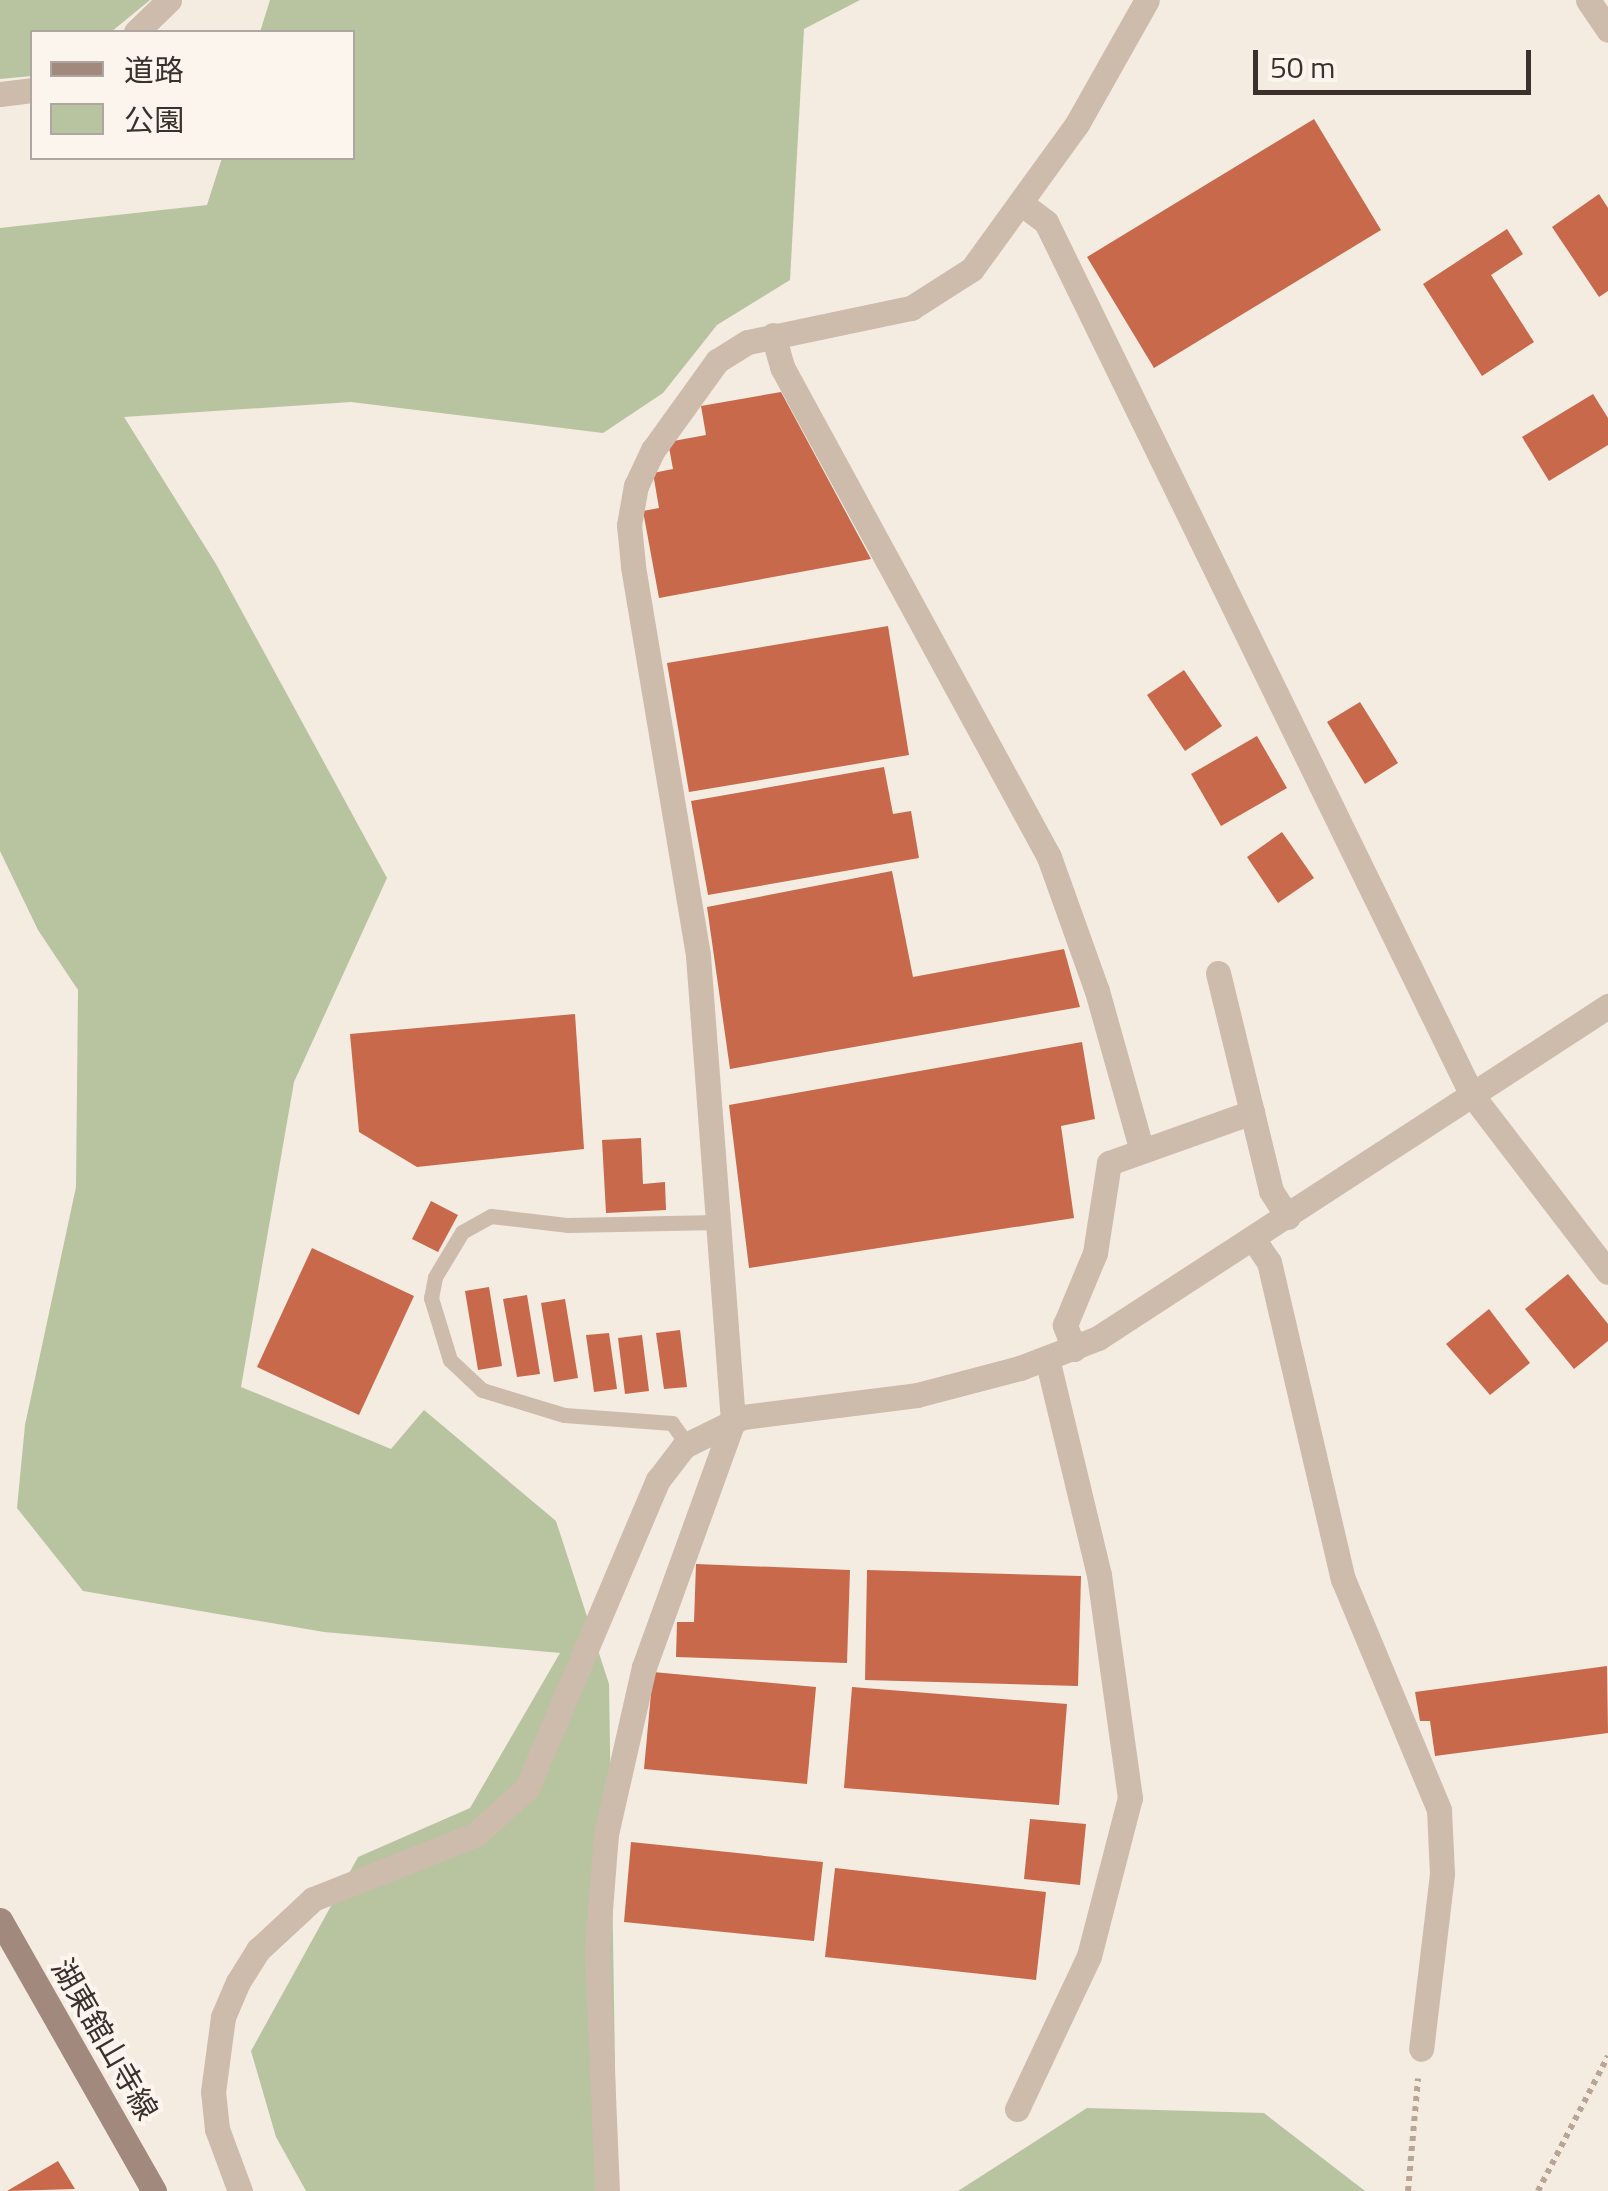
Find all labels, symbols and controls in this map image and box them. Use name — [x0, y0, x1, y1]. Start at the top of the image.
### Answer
legend — [30, 30, 355, 160]
scale bar — [1258, 30, 1536, 92]
text: 50 m — [1270, 44, 1335, 90]
text: 道路 — [124, 47, 184, 93]
text: 公園 — [124, 97, 184, 143]
street label: 湖東舘山寺線 — [44, 1952, 166, 2126]

